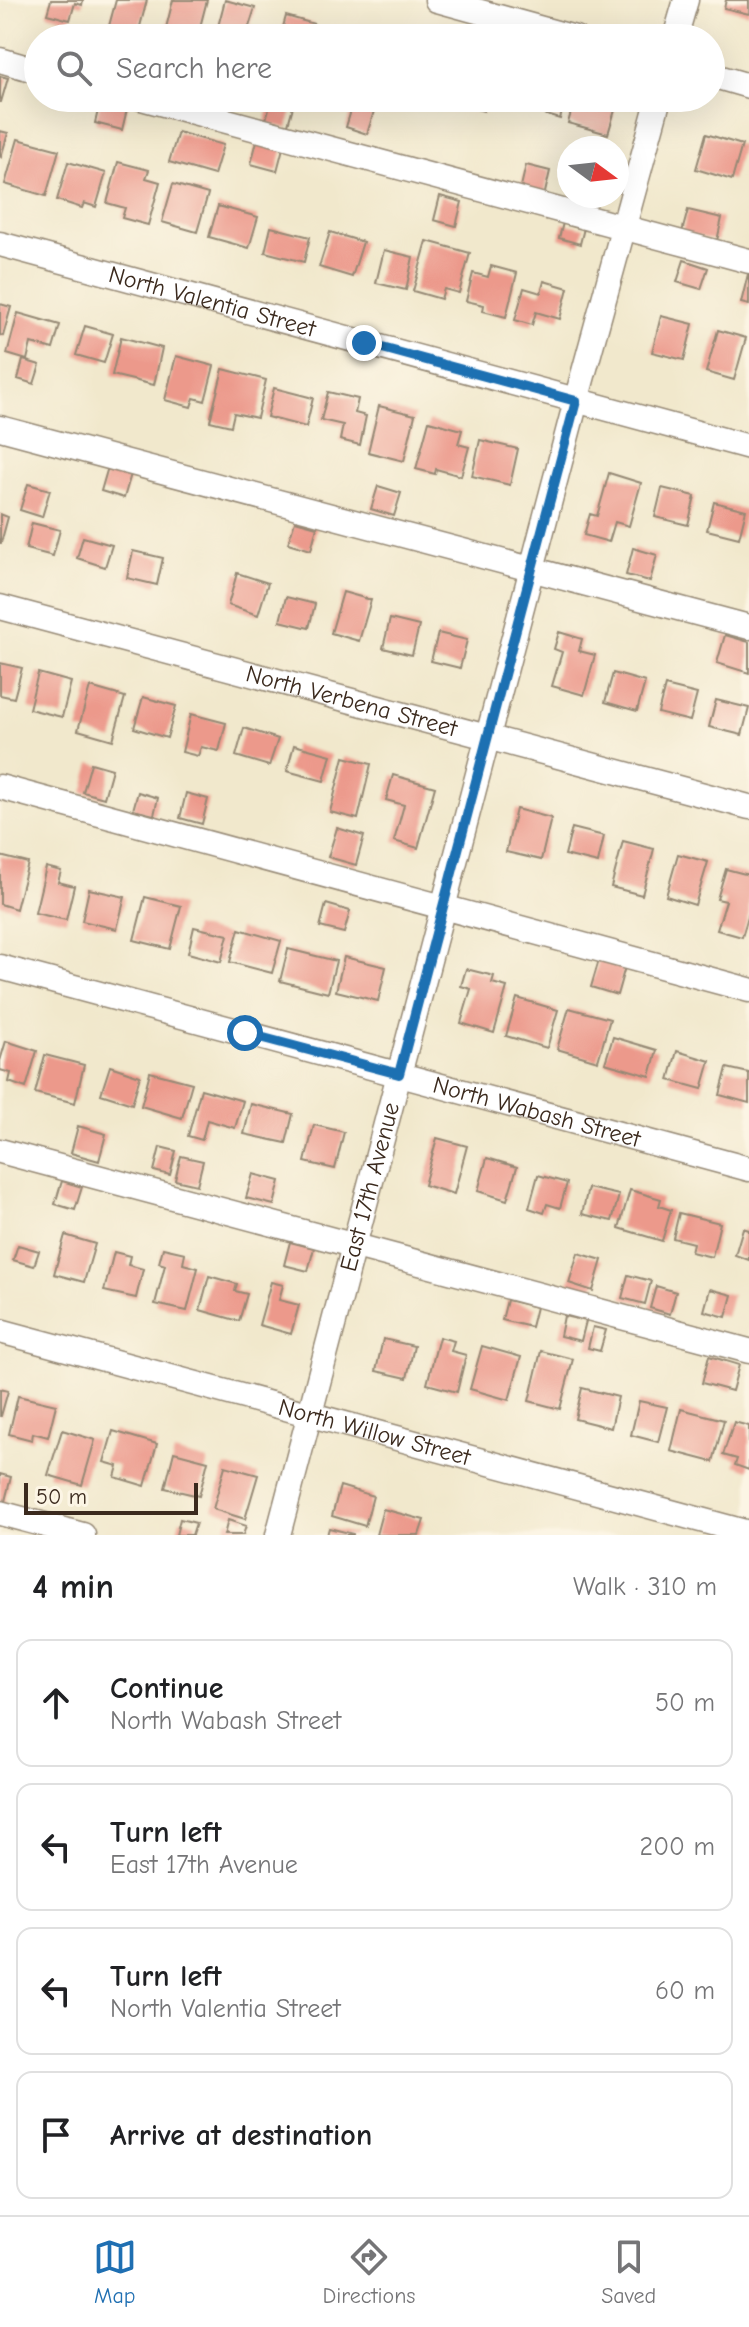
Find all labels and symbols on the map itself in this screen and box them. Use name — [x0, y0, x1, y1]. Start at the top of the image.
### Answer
north arrow — [557, 136, 629, 208]
street label: North Valentia Street — [106, 260, 320, 343]
route end — [346, 325, 382, 361]
street label: North Verbena Street — [243, 659, 461, 743]
route start — [227, 1015, 263, 1051]
street label: North Wabash Street — [430, 1070, 645, 1153]
street label: East 17th Avenue — [334, 1099, 405, 1274]
street label: North Willow Street — [276, 1393, 475, 1472]
scale bar — [24, 1479, 198, 1515]

